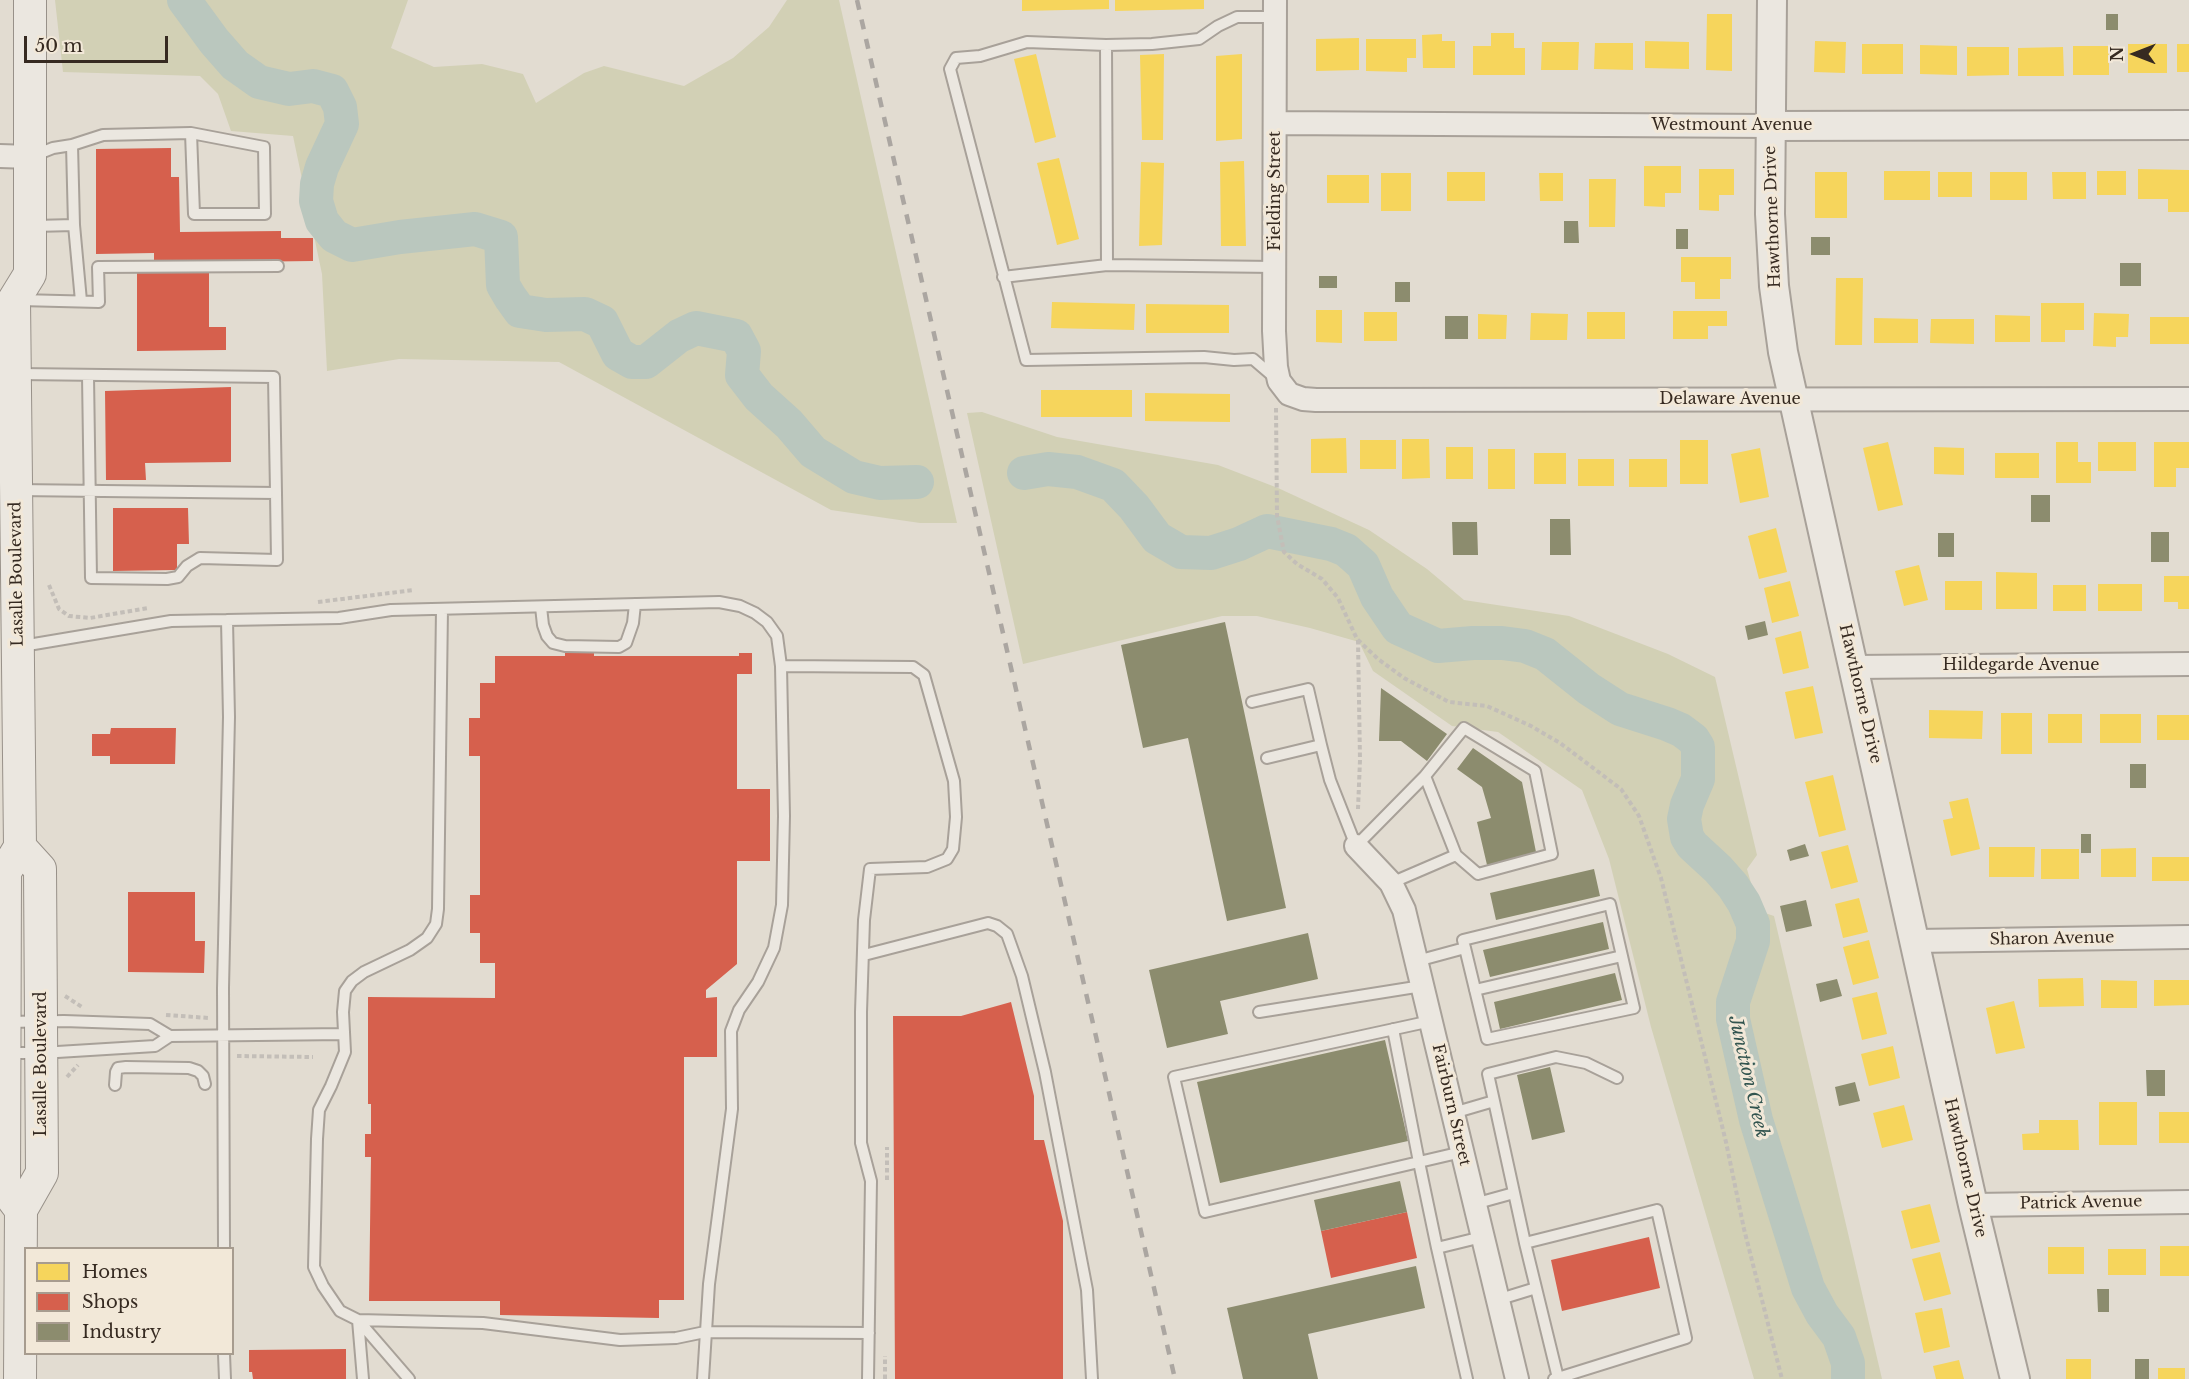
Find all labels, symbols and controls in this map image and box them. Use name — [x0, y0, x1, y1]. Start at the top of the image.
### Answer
scale bar — [27, 24, 171, 62]
north arrow — [2105, 24, 2165, 84]
text: 50 m — [35, 35, 83, 57]
text: N — [2107, 46, 2127, 62]
street label: Westmount Avenue — [1651, 115, 1813, 135]
street label: Fielding Street — [1265, 131, 1285, 251]
street label: Hawthorne Drive — [1761, 145, 1785, 289]
street label: Delaware Avenue — [1659, 389, 1801, 409]
street label: Lasalle Boulevard — [6, 501, 28, 647]
street label: Hawthorne Drive — [1835, 622, 1885, 766]
street label: Hildegarde Avenue — [1943, 655, 2099, 675]
street label: Sharon Avenue — [1990, 928, 2114, 950]
street label: Lasalle Boulevard — [31, 991, 51, 1137]
water label: Junction Creek — [1724, 1014, 1772, 1140]
street label: Fairburn Street — [1428, 1042, 1474, 1168]
street label: Hawthorne Drive — [1940, 1096, 1990, 1240]
street label: Patrick Avenue — [2019, 1192, 2143, 1214]
legend — [24, 1247, 234, 1355]
text: Homes — [82, 1261, 148, 1283]
text: Shops — [82, 1291, 138, 1313]
text: Industry — [82, 1321, 161, 1343]

